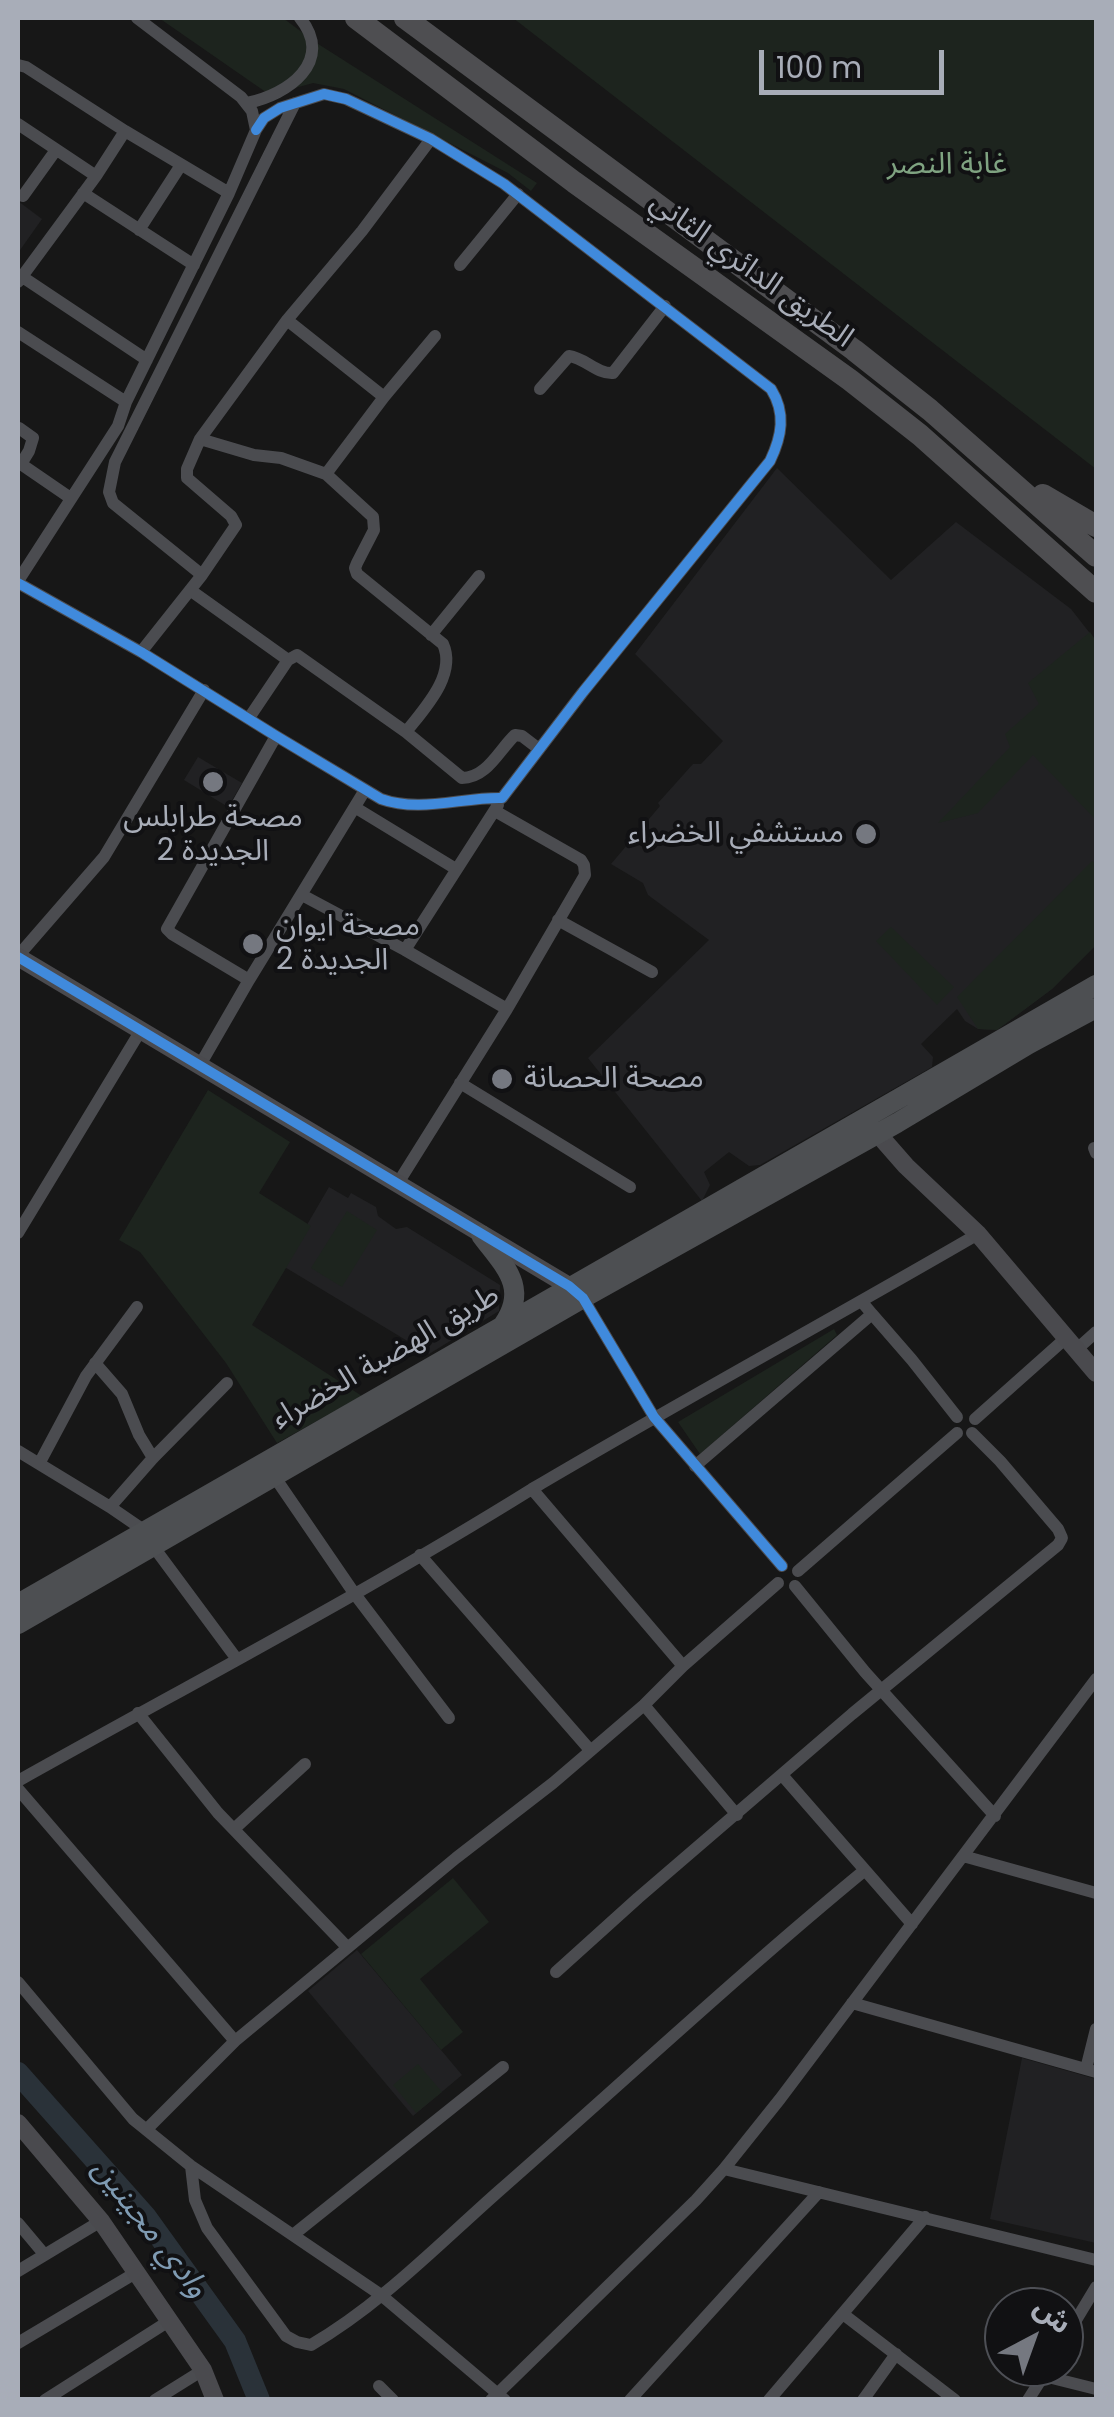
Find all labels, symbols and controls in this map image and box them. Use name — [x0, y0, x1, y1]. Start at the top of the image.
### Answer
scale bar — [764, 30, 949, 92]
text: 100 m — [776, 46, 862, 89]
park label: غابة النصر — [887, 147, 1007, 183]
street label: الطريق الدائري الثاني — [642, 185, 860, 357]
marker: مصحة طرابلس الجديدة 2 — [200, 769, 226, 795]
place label: مصحة طرابلس الجديدة 2 — [123, 800, 303, 870]
place label: مستشفي الخضراء — [628, 816, 844, 852]
marker: مستشفي الخضراء — [853, 821, 879, 847]
place label: مصحة ايوان الجديدة 2 — [276, 909, 420, 980]
marker: مصحة ايوان الجديدة 2 — [240, 931, 266, 957]
place label: مصحة الحصانة — [524, 1061, 704, 1097]
marker: مصحة الحصانة — [489, 1066, 515, 1092]
street label: طريق الهضبة الخضراء — [266, 1278, 506, 1438]
water label: وادي مجينين — [83, 2152, 215, 2306]
north arrow — [984, 2287, 1084, 2387]
text: ش — [1025, 2288, 1080, 2343]

